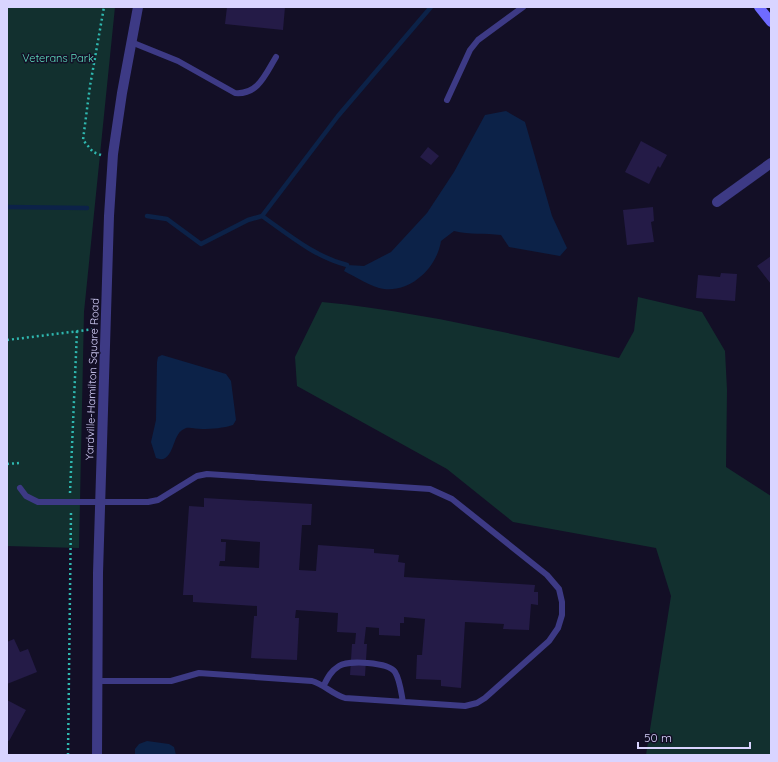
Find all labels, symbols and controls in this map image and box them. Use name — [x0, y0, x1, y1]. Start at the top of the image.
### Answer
park label: Veterans Park — [22, 51, 94, 65]
street label: Yardville-Hamilton Square Road — [82, 298, 102, 460]
scale bar — [638, 724, 750, 750]
text: 50 m — [644, 730, 672, 745]

